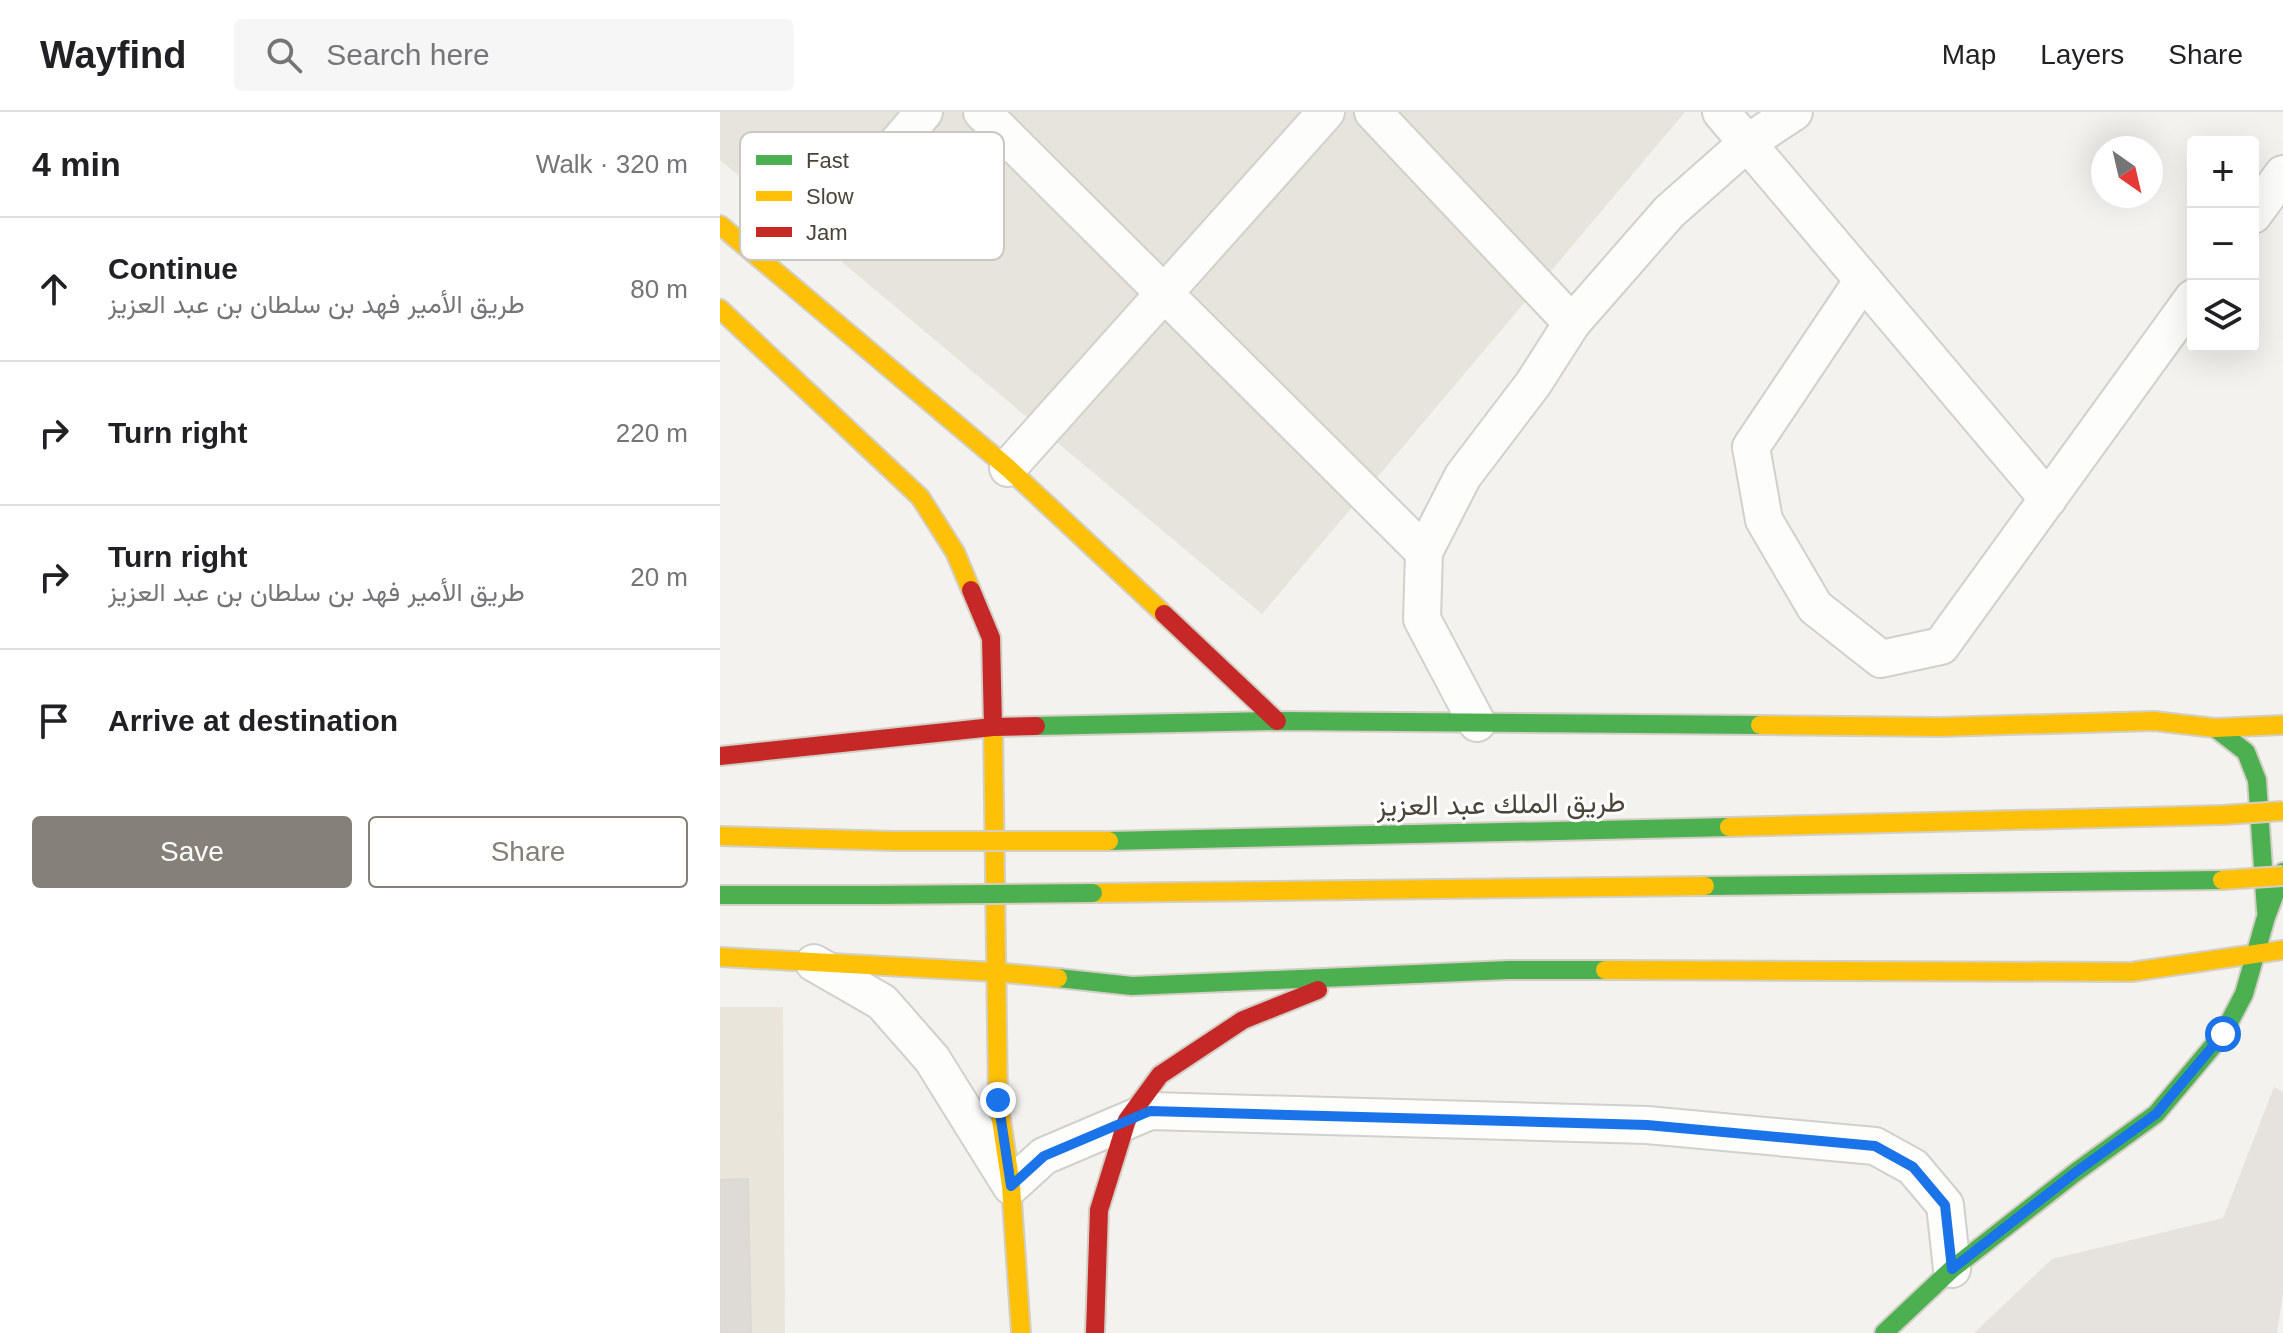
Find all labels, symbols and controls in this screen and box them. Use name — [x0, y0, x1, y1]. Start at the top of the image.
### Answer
search box — [234, 19, 794, 91]
icon: search — [262, 33, 306, 77]
text: Wayfind — [40, 34, 186, 76]
text: Search here — [326, 38, 490, 71]
text: Map — [1942, 39, 1996, 70]
text: Layers — [2040, 39, 2124, 70]
text: Share — [2168, 39, 2243, 70]
legend — [740, 132, 1004, 260]
north arrow — [2091, 136, 2163, 208]
map controls — [2187, 136, 2259, 352]
button: + — [2187, 136, 2259, 208]
text: 4 min — [32, 145, 121, 183]
text: Fast — [806, 148, 849, 173]
text: Walk · 320 m — [536, 149, 688, 179]
text: Slow — [806, 184, 854, 209]
button: − — [2187, 208, 2259, 280]
text: Jam — [806, 220, 848, 245]
text: Continue — [108, 252, 238, 285]
icon: ahead — [32, 267, 76, 311]
text: 80 m — [630, 274, 688, 304]
button: layers — [2187, 280, 2259, 352]
text: طريق الأمير فهد بن سلطان بن عبد العزيز — [108, 289, 525, 319]
icon: right — [32, 411, 76, 455]
text: Turn right — [108, 416, 247, 449]
text: 220 m — [616, 418, 688, 448]
text: Turn right — [108, 540, 247, 573]
icon: right — [32, 555, 76, 599]
text: 20 m — [630, 562, 688, 592]
text: طريق الأمير فهد بن سلطان بن عبد العزيز — [108, 577, 525, 607]
icon: arrive — [32, 699, 76, 743]
text: Arrive at destination — [108, 704, 398, 737]
street label: طريق الملك عبد العزيز — [1375, 786, 1626, 824]
button: Save — [32, 816, 352, 888]
button: Share — [368, 816, 688, 888]
route start — [2205, 1016, 2241, 1052]
route end — [980, 1082, 1016, 1118]

